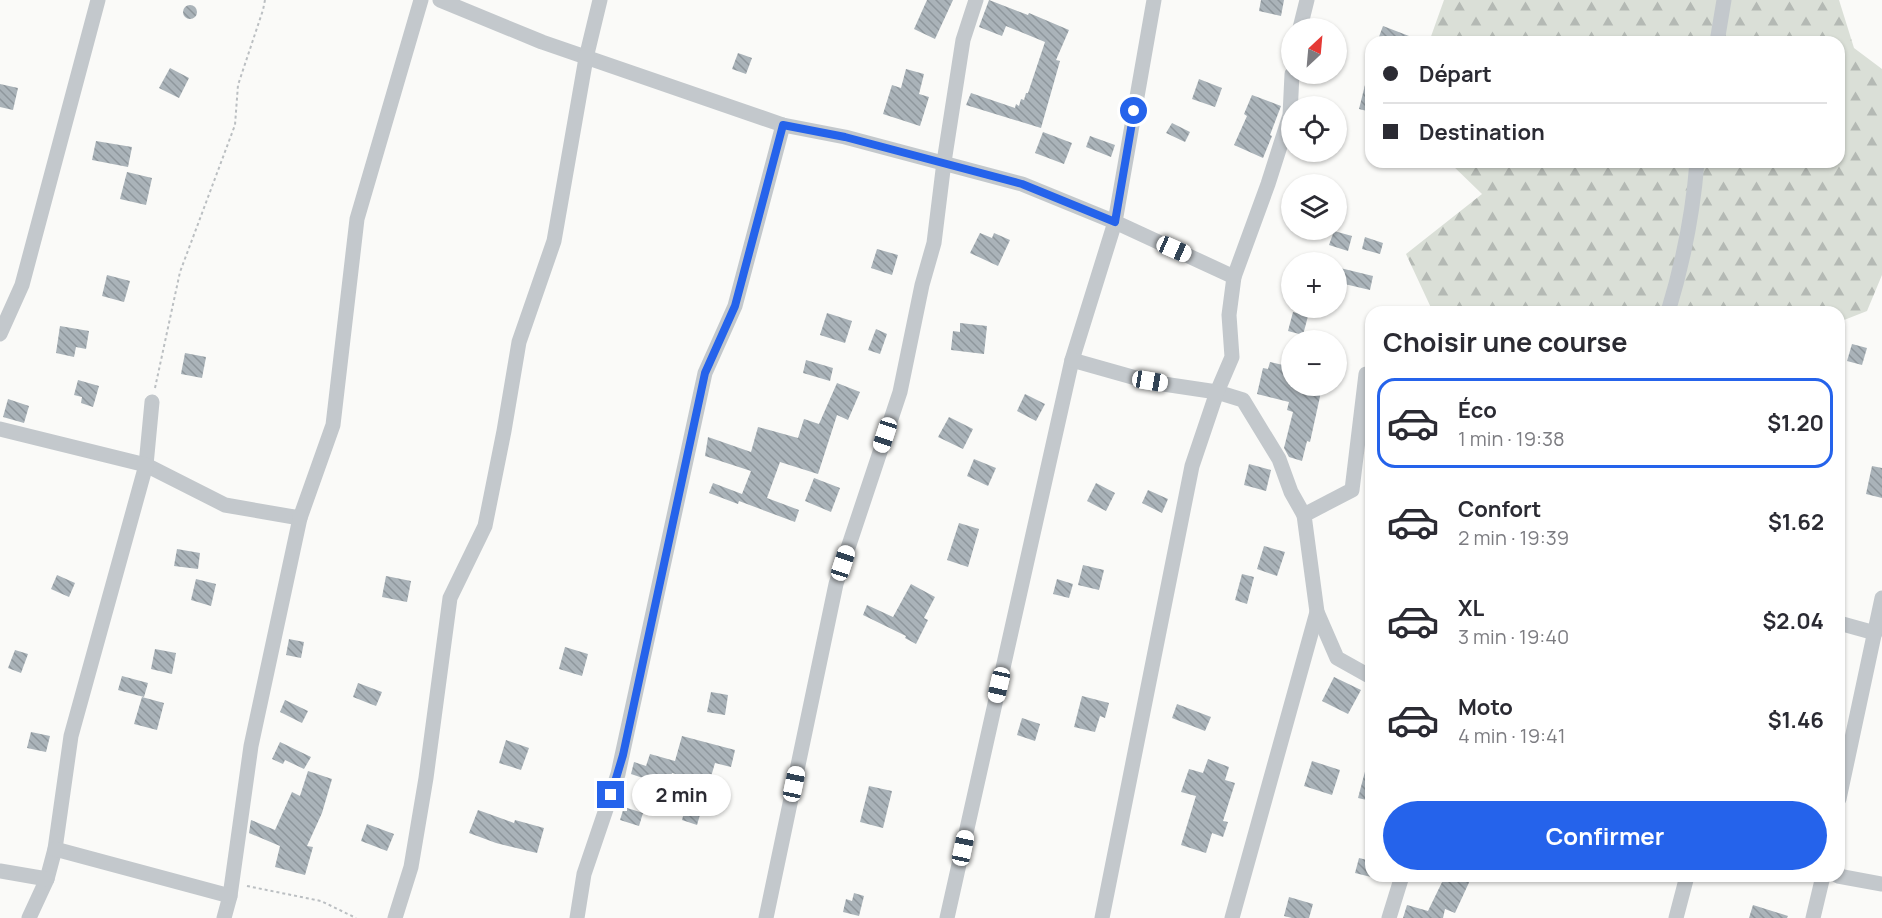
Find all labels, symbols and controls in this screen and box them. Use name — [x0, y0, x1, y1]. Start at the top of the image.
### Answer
north arrow — [1281, 18, 1347, 84]
map controls — [1281, 18, 1347, 396]
text: Départ — [1419, 59, 1492, 89]
button: locate — [1281, 96, 1347, 162]
route start — [1120, 97, 1147, 124]
text: Destination — [1419, 117, 1545, 147]
button: layers — [1281, 174, 1347, 240]
car — [1154, 233, 1194, 265]
button: + — [1281, 252, 1347, 318]
text: Choisir une course — [1383, 323, 1627, 360]
button: − — [1281, 330, 1347, 396]
car — [1131, 369, 1169, 393]
text: Éco — [1458, 395, 1497, 425]
icon: car — [1386, 396, 1440, 450]
text: $1.20 — [1767, 408, 1824, 438]
car — [871, 415, 899, 455]
text: 1 min · 19:38 — [1458, 425, 1565, 452]
text: Confort — [1458, 494, 1541, 524]
icon: car — [1386, 495, 1440, 549]
text: $1.62 — [1768, 507, 1824, 537]
text: 2 min · 19:39 — [1458, 524, 1569, 551]
car — [829, 543, 857, 583]
text: XL — [1458, 593, 1484, 623]
icon: car — [1386, 594, 1440, 648]
text: $2.04 — [1763, 606, 1824, 636]
text: 3 min · 19:40 — [1458, 623, 1569, 650]
car — [986, 665, 1012, 705]
text: Moto — [1458, 692, 1513, 722]
icon: car — [1386, 693, 1440, 747]
text: $1.46 — [1768, 705, 1824, 735]
text: 4 min · 19:41 — [1458, 722, 1566, 749]
car — [781, 765, 807, 803]
callout: 2 min — [632, 774, 731, 816]
route end — [597, 781, 624, 808]
text: 2 min — [655, 781, 708, 808]
button: Confirmer — [1383, 801, 1827, 870]
car — [950, 829, 976, 867]

